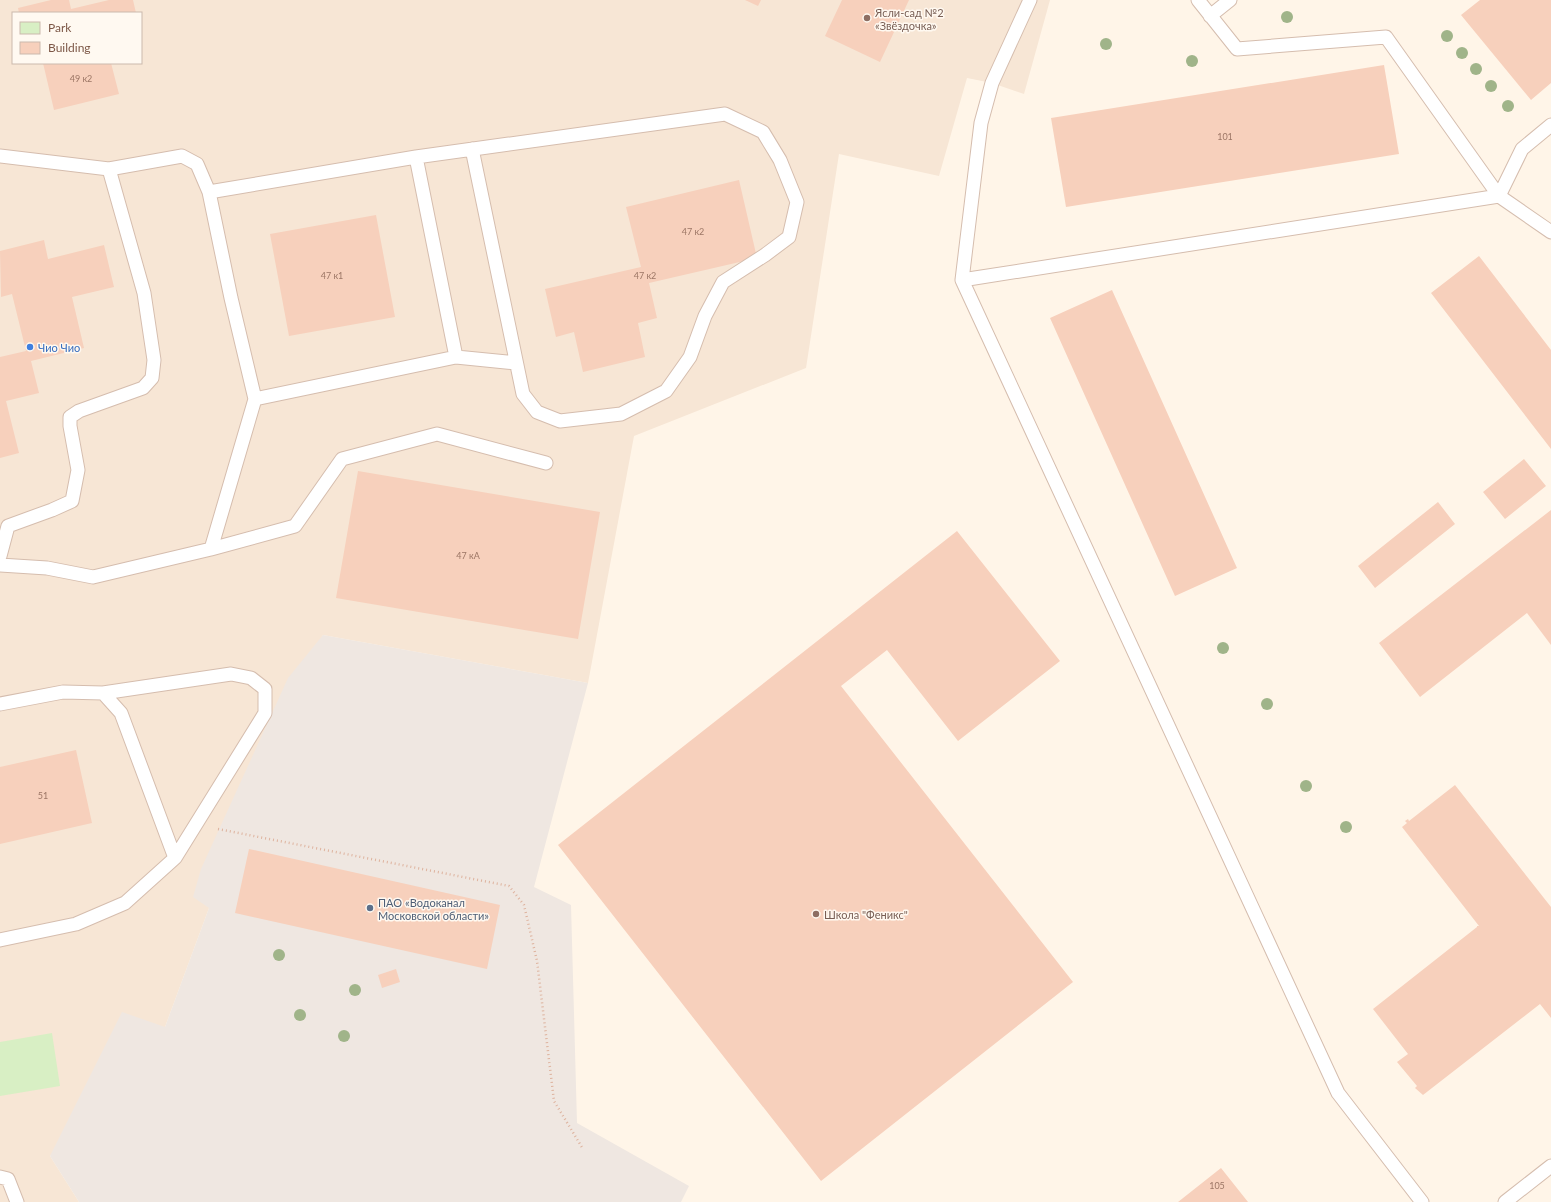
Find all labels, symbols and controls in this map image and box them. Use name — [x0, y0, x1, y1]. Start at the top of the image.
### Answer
place label: Ясли-сад №2 «Звёздочка» — [874, 6, 944, 32]
legend — [12, 12, 142, 64]
marker: Ясли-сад №2 «Звёздочка» — [862, 13, 872, 23]
text: Park — [48, 20, 72, 35]
text: Building — [48, 40, 91, 55]
house number: 49 к2 — [70, 73, 92, 84]
house number: 101 — [1217, 131, 1233, 142]
house number: 47 к2 — [682, 226, 704, 237]
house number: 47 к1 — [321, 270, 343, 281]
house number: 47 к2 — [634, 270, 656, 281]
place label: Чио Чио — [38, 341, 80, 354]
marker: Чио Чио — [25, 342, 35, 352]
house number: 47 кА — [456, 550, 481, 561]
house number: 51 — [38, 790, 48, 801]
place label: ПАО «Водоканал Московской области» — [378, 896, 489, 922]
marker: ПАО «Водоканал Московской области» — [365, 903, 375, 913]
place label: Школа "Феникс" — [824, 908, 908, 921]
marker: Школа "Феникс" — [811, 909, 821, 919]
house number: 105 — [1209, 1180, 1225, 1191]

